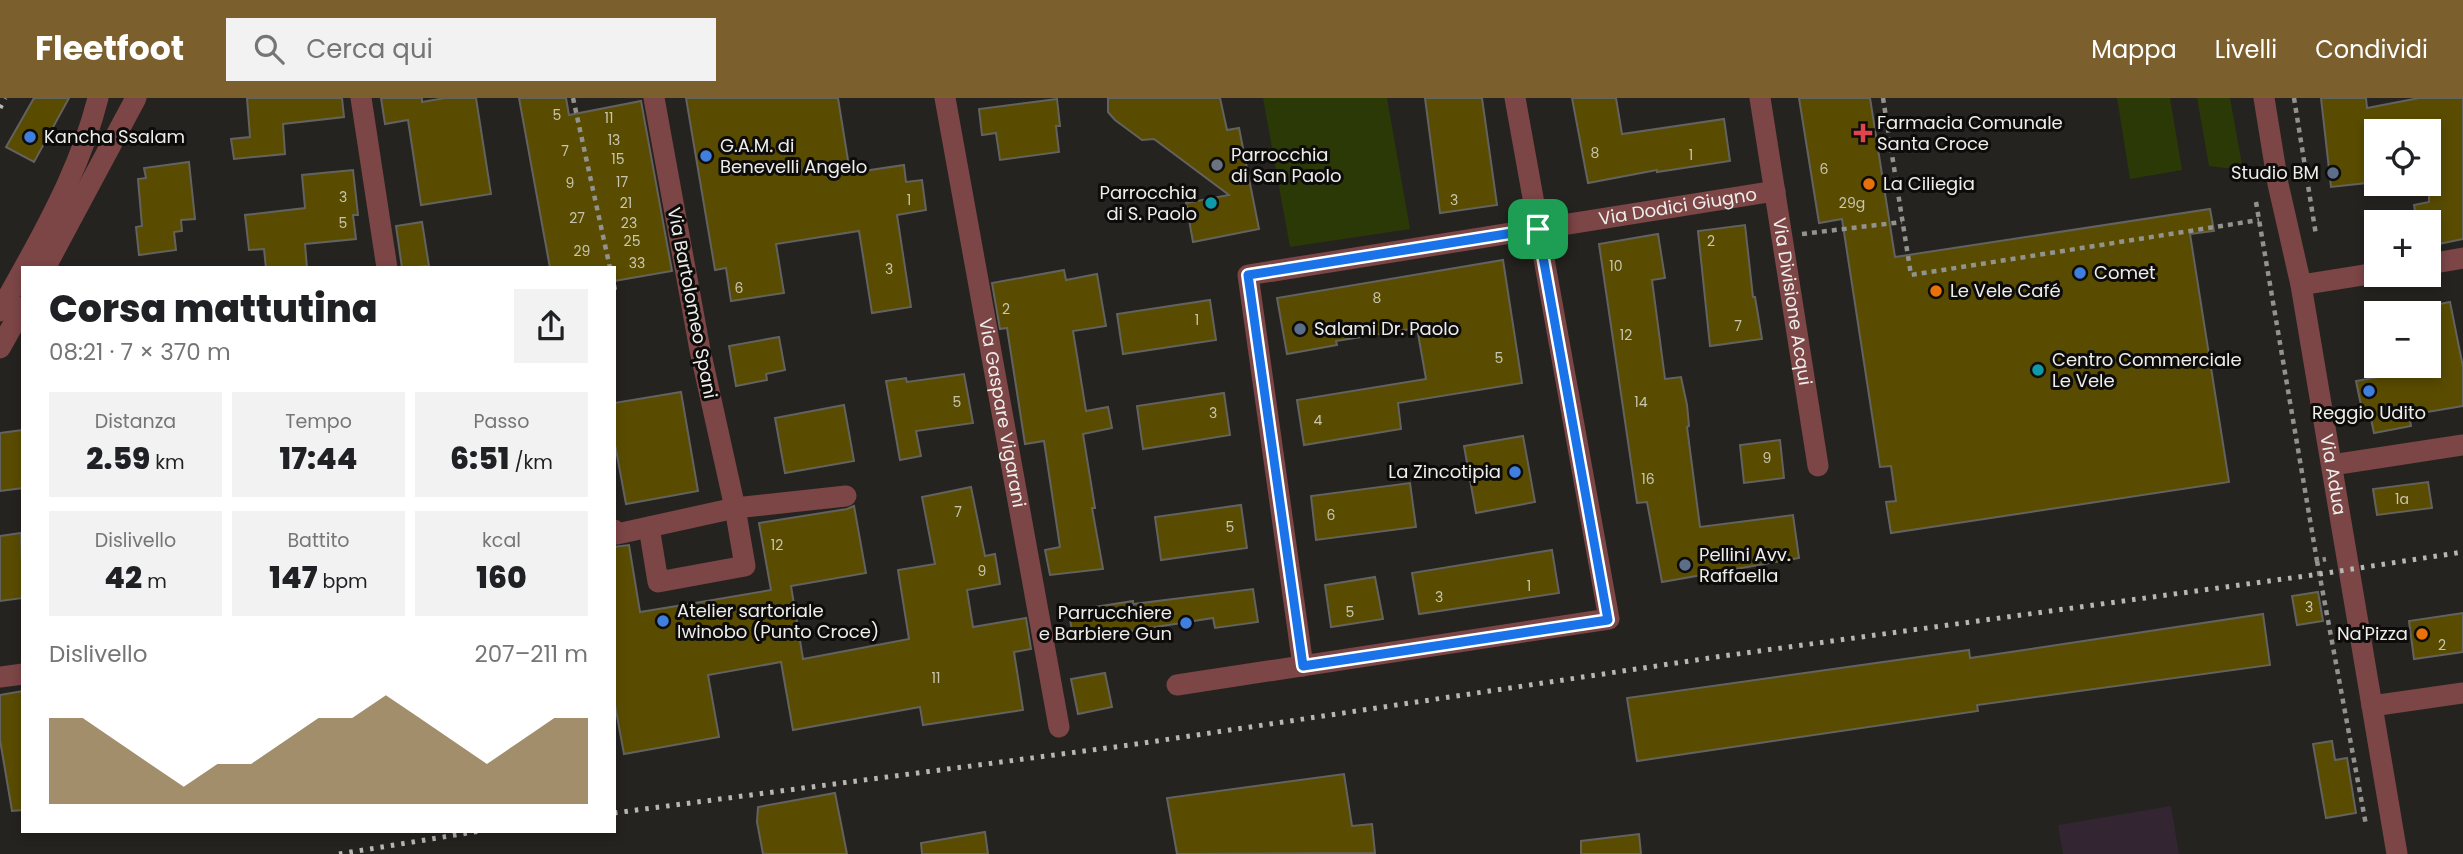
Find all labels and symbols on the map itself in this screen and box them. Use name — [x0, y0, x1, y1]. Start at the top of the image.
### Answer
house number: 5 — [553, 105, 561, 125]
house number: 11 — [605, 108, 613, 128]
place label: Farmacia Comunale Santa Croce — [1877, 110, 2063, 156]
place label: Kancha Ssalam — [44, 124, 185, 149]
marker: Farmacia Comunale Santa Croce — [1855, 125, 1871, 141]
marker: Kancha Ssalam — [22, 129, 38, 145]
house number: 13 — [608, 130, 620, 150]
place label: G.A.M. di Benevelli Angelo — [720, 133, 867, 179]
house number: 7 — [561, 141, 569, 161]
place label: Parrocchia di San Paolo — [1231, 142, 1342, 188]
house number: 8 — [1591, 143, 1600, 163]
house number: 1 — [1689, 145, 1693, 165]
marker: G.A.M. di Benevelli Angelo — [698, 148, 714, 164]
house number: 15 — [611, 149, 625, 169]
marker: Parrocchia di San Paolo — [1209, 157, 1225, 173]
house number: 6 — [1820, 159, 1829, 179]
place label: Studio BM — [2231, 160, 2319, 185]
marker: Studio BM — [2325, 165, 2341, 181]
place label: La Ciliegia — [1883, 171, 1975, 196]
house number: 17 — [616, 172, 628, 192]
house number: 9 — [566, 173, 574, 193]
marker: La Ciliegia — [1861, 176, 1877, 192]
place label: Parrocchia di S. Paolo — [1099, 180, 1197, 226]
street label: Via Dodici Giugno — [1597, 181, 1759, 231]
house number: 3 — [339, 187, 347, 207]
house number: 1 — [907, 190, 911, 210]
house number: 3 — [1450, 190, 1458, 210]
house number: 21 — [620, 193, 632, 213]
house number: 29g — [1839, 193, 1865, 213]
marker: Parrocchia di S. Paolo — [1203, 195, 1219, 211]
pin — [1508, 199, 1568, 259]
street label: Via Bartolomeo Spani — [662, 205, 723, 401]
house number: 27 — [569, 208, 585, 228]
house number: 5 — [339, 213, 347, 233]
house number: 23 — [621, 213, 637, 233]
street label: Via Divisione Acqui — [1767, 216, 1818, 387]
house number: 25 — [624, 231, 640, 251]
house number: 2 — [1707, 231, 1715, 251]
house number: 29 — [574, 241, 590, 261]
house number: 33 — [629, 253, 645, 273]
house number: 10 — [1609, 256, 1623, 276]
house number: 3 — [885, 259, 893, 279]
place label: Comet — [2094, 260, 2156, 285]
marker: Comet — [2072, 265, 2088, 281]
house number: 6 — [735, 278, 744, 298]
place label: Le Vele Café — [1950, 278, 2061, 303]
marker: Le Vele Café — [1928, 283, 1944, 299]
house number: 8 — [1373, 288, 1382, 308]
house number: 2 — [1002, 299, 1010, 319]
house number: 1 — [1195, 310, 1199, 330]
street label: Via Gaspare Vigarani — [973, 316, 1032, 509]
place label: Salami Dr. Paolo — [1314, 316, 1459, 341]
house number: 7 — [1734, 316, 1742, 336]
marker: Salami Dr. Paolo — [1292, 321, 1308, 337]
house number: 12 — [1620, 325, 1632, 345]
place label: Centro Commerciale Le Vele — [2052, 347, 2242, 393]
house number: 5 — [1495, 348, 1503, 368]
marker: Centro Commerciale Le Vele — [2030, 362, 2046, 378]
marker: Reggio Udito — [2361, 383, 2377, 399]
house number: 5 — [953, 392, 961, 412]
house number: 14 — [1634, 392, 1648, 412]
place label: Reggio Udito — [2312, 400, 2426, 425]
house number: 3 — [1209, 403, 1217, 423]
house number: 4 — [1314, 410, 1323, 430]
street label: Via Adua — [2314, 432, 2353, 517]
house number: 9 — [1763, 448, 1771, 468]
place label: La Zincotipia — [1388, 459, 1501, 484]
marker: La Zincotipia — [1507, 464, 1523, 480]
house number: 16 — [1641, 469, 1655, 489]
house number: 1a — [2395, 489, 2409, 509]
house number: 7 — [954, 502, 962, 522]
house number: 6 — [1327, 505, 1336, 525]
house number: 5 — [1226, 517, 1234, 537]
house number: 12 — [771, 535, 783, 555]
place label: Pellini Avv. Raffaella — [1699, 542, 1791, 588]
marker: Pellini Avv. Raffaella — [1677, 557, 1693, 573]
house number: 9 — [978, 561, 986, 581]
house number: 1 — [1527, 576, 1531, 596]
house number: 3 — [1435, 587, 1443, 607]
house number: 3 — [2305, 597, 2313, 617]
place label: Atelier sartoriale Iwinobo (Punto Croce) — [677, 598, 879, 644]
place label: Parrucchiere e Barbiere Gun — [1039, 600, 1172, 646]
house number: 5 — [1346, 602, 1354, 622]
marker: Atelier sartoriale Iwinobo (Punto Croce) — [655, 613, 671, 629]
marker: Parrucchiere e Barbiere Gun — [1178, 615, 1194, 631]
place label: Na'Pizza — [2337, 621, 2408, 646]
marker: Na'Pizza — [2414, 626, 2430, 642]
house number: 2 — [2438, 635, 2446, 655]
house number: 11 — [932, 668, 940, 688]

